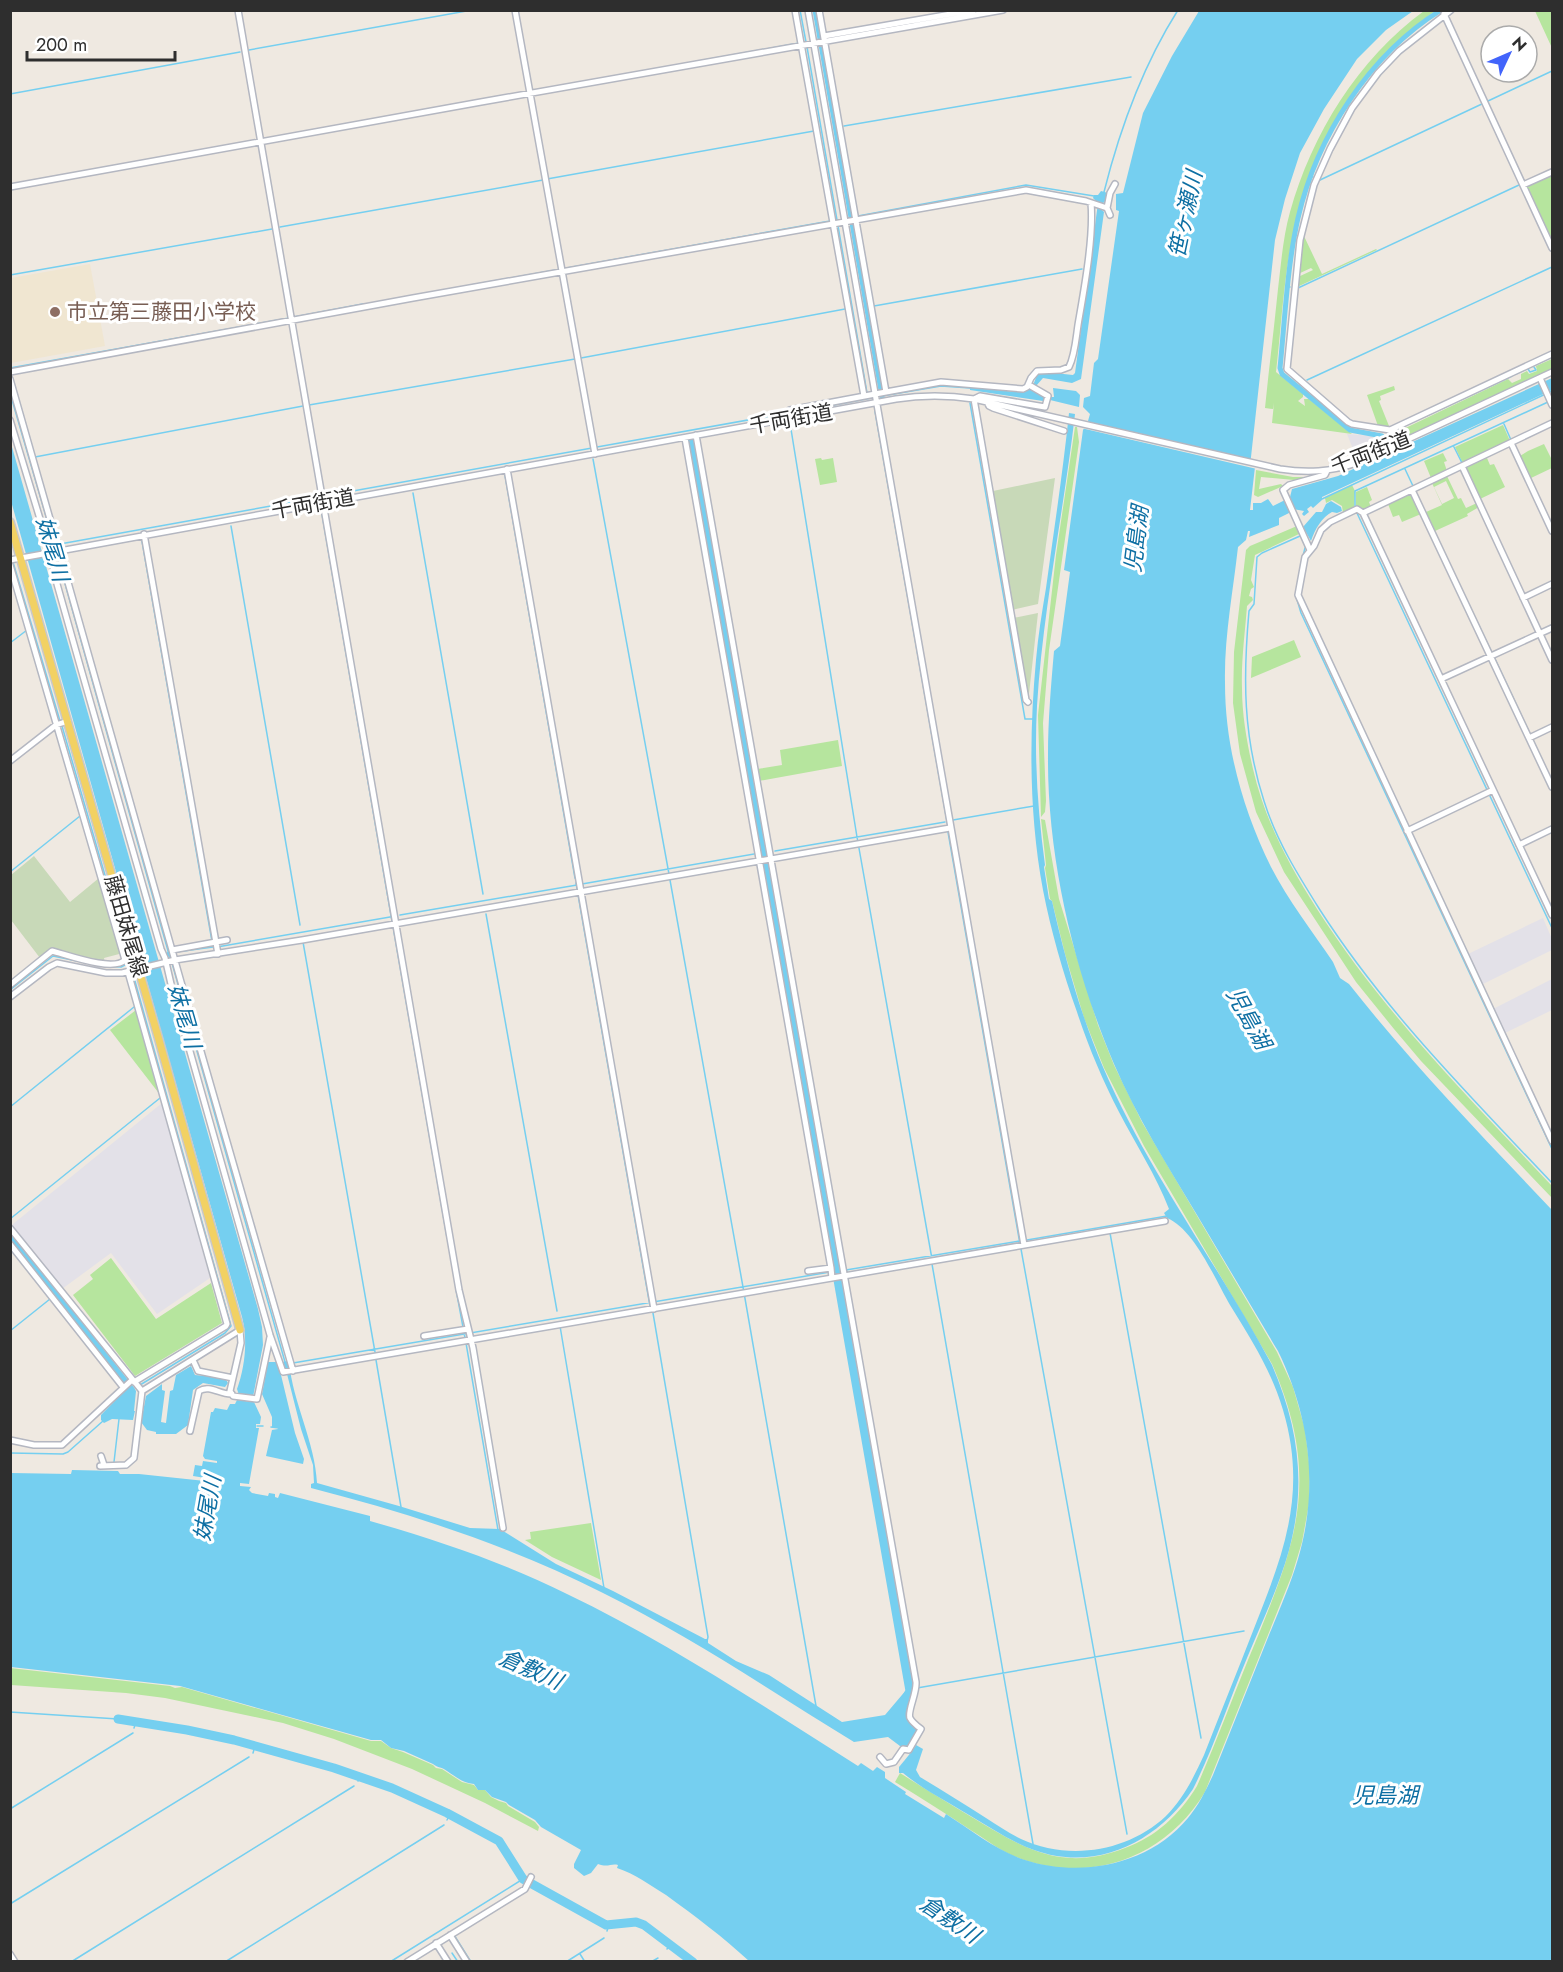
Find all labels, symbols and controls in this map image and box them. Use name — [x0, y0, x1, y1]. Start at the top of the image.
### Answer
scale bar — [27, 24, 176, 62]
north arrow — [1479, 24, 1539, 84]
text: N — [1507, 31, 1532, 56]
text: 200 m — [36, 32, 87, 58]
water label: 笹ヶ瀬川 — [1160, 166, 1210, 260]
place label: 市立第三藤田小学校 — [67, 297, 256, 327]
marker: 市立第三藤田小学校 — [48, 305, 62, 319]
street label: 千両街道 — [747, 397, 835, 441]
street label: 千両街道 — [1326, 424, 1416, 482]
street label: 千両街道 — [269, 482, 357, 526]
water label: 児島湖 — [1116, 501, 1156, 574]
water label: 妹尾川 — [29, 513, 78, 587]
street label: 藤田妹尾線 — [97, 871, 155, 981]
water label: 妹尾川 — [161, 980, 210, 1054]
water label: 児島湖 — [1219, 981, 1280, 1057]
water label: 妹尾川 — [186, 1471, 229, 1543]
water label: 倉敷川 — [494, 1641, 569, 1698]
water label: 児島湖 — [1352, 1779, 1421, 1811]
water label: 倉敷川 — [914, 1887, 988, 1952]

